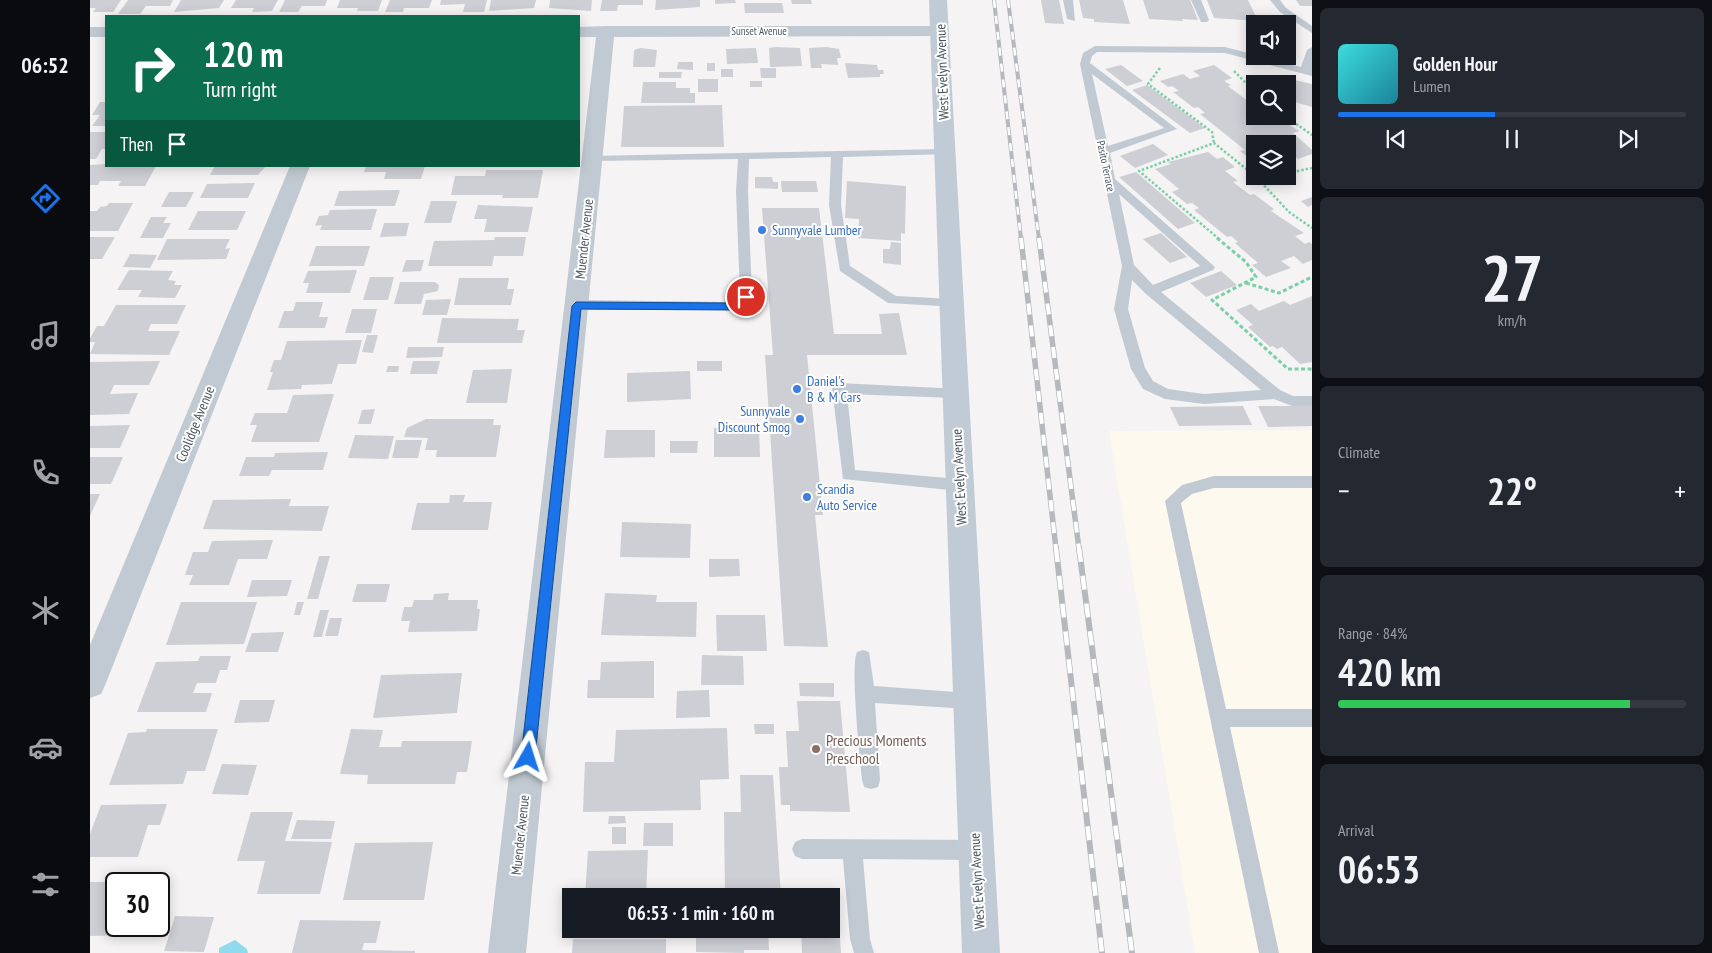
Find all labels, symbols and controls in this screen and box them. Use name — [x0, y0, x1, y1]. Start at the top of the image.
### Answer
map controls — [1246, 15, 1296, 185]
button: sound — [1246, 15, 1296, 65]
street label: West Evelyn Avenue — [931, 23, 953, 120]
street label: Sunset Avenue — [731, 24, 787, 38]
text: 120 m — [203, 31, 284, 77]
icon: right — [120, 35, 185, 100]
text: 06:52 — [21, 51, 69, 79]
text: Golden Hour — [1413, 52, 1497, 76]
text: Turn right — [203, 75, 277, 103]
button: search — [1246, 75, 1296, 125]
text: Lumen — [1413, 76, 1450, 96]
icon: previous — [1382, 125, 1410, 153]
icon: pause — [1498, 125, 1526, 153]
icon: next — [1614, 125, 1642, 153]
icon: arrive — [163, 130, 191, 158]
text: Then — [120, 132, 153, 156]
button: layers — [1246, 135, 1296, 185]
street label: Pasito Terrace — [1094, 139, 1118, 193]
icon: directions — [28, 181, 63, 216]
street label: Muender Avenue — [571, 198, 597, 280]
place label: Sunnyvale Lumber — [772, 221, 861, 239]
marker: Sunnyvale Lumber — [756, 224, 768, 236]
text: 27 — [1481, 235, 1543, 319]
pin — [725, 276, 767, 318]
icon: arrive — [732, 283, 760, 311]
text: km/h — [1498, 310, 1526, 330]
icon: music — [28, 318, 63, 353]
place label: Daniel's B & M Cars — [807, 372, 861, 406]
street label: Coolidge Avenue — [172, 383, 218, 465]
marker: Daniel's B & M Cars — [791, 383, 803, 395]
place label: Sunnyvale Discount Smog — [718, 402, 790, 436]
marker: Sunnyvale Discount Smog — [794, 413, 806, 425]
street label: West Evelyn Avenue — [947, 428, 971, 525]
text: Climate — [1338, 442, 1380, 462]
icon: phone — [28, 455, 63, 490]
text: 22° — [1487, 466, 1537, 515]
text: − — [1338, 472, 1350, 509]
text: + — [1674, 472, 1686, 509]
place label: Scandia Auto Service — [817, 480, 877, 514]
marker: Scandia Auto Service — [801, 491, 813, 503]
icon: climate — [28, 593, 63, 628]
text: Range · 84% — [1338, 623, 1407, 643]
text: 420 km — [1338, 647, 1441, 696]
icon: car — [28, 730, 63, 765]
position arrow — [501, 730, 553, 782]
place label: Precious Moments Preschool — [826, 730, 926, 768]
marker: Precious Moments Preschool — [810, 743, 822, 755]
street label: Muender Avenue — [507, 794, 533, 876]
text: Arrival — [1338, 820, 1374, 840]
street label: West Evelyn Avenue — [965, 832, 989, 929]
text: 06:53 — [1338, 844, 1420, 893]
icon: filters — [28, 867, 63, 902]
speed limit sign: 30 — [105, 872, 170, 937]
text: 06:53 · 1 min · 160 m — [628, 901, 774, 925]

